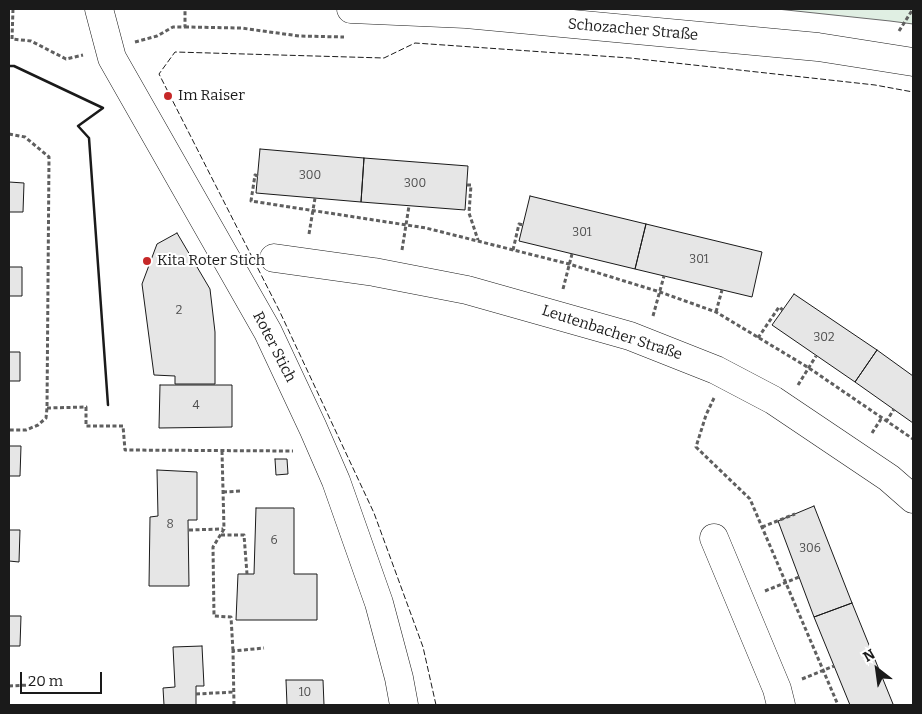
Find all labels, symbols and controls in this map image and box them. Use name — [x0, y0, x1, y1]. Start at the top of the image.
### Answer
street label: Schozacher Straße — [567, 15, 699, 45]
place label: Im Raiser — [178, 87, 245, 105]
marker: Im Raiser — [162, 90, 174, 102]
house number: 300 — [299, 169, 321, 183]
house number: 300 — [404, 177, 426, 191]
house number: 301 — [572, 226, 592, 240]
place label: Kita Roter Stich — [157, 252, 265, 270]
house number: 301 — [689, 253, 709, 267]
marker: Kita Roter Stich — [141, 255, 153, 267]
street label: Leutenbacher Straße — [540, 302, 684, 364]
house number: 2 — [176, 304, 182, 318]
street label: Roter Stich — [249, 309, 299, 385]
house number: 302 — [813, 331, 835, 345]
house number: 4 — [192, 399, 200, 413]
house number: 8 — [166, 518, 174, 532]
house number: 6 — [270, 534, 278, 548]
house number: 306 — [799, 542, 821, 556]
north arrow — [852, 644, 902, 694]
text: N — [860, 646, 878, 666]
scale bar — [22, 662, 105, 694]
text: 20 m — [28, 672, 63, 690]
house number: 10 — [299, 686, 311, 700]

